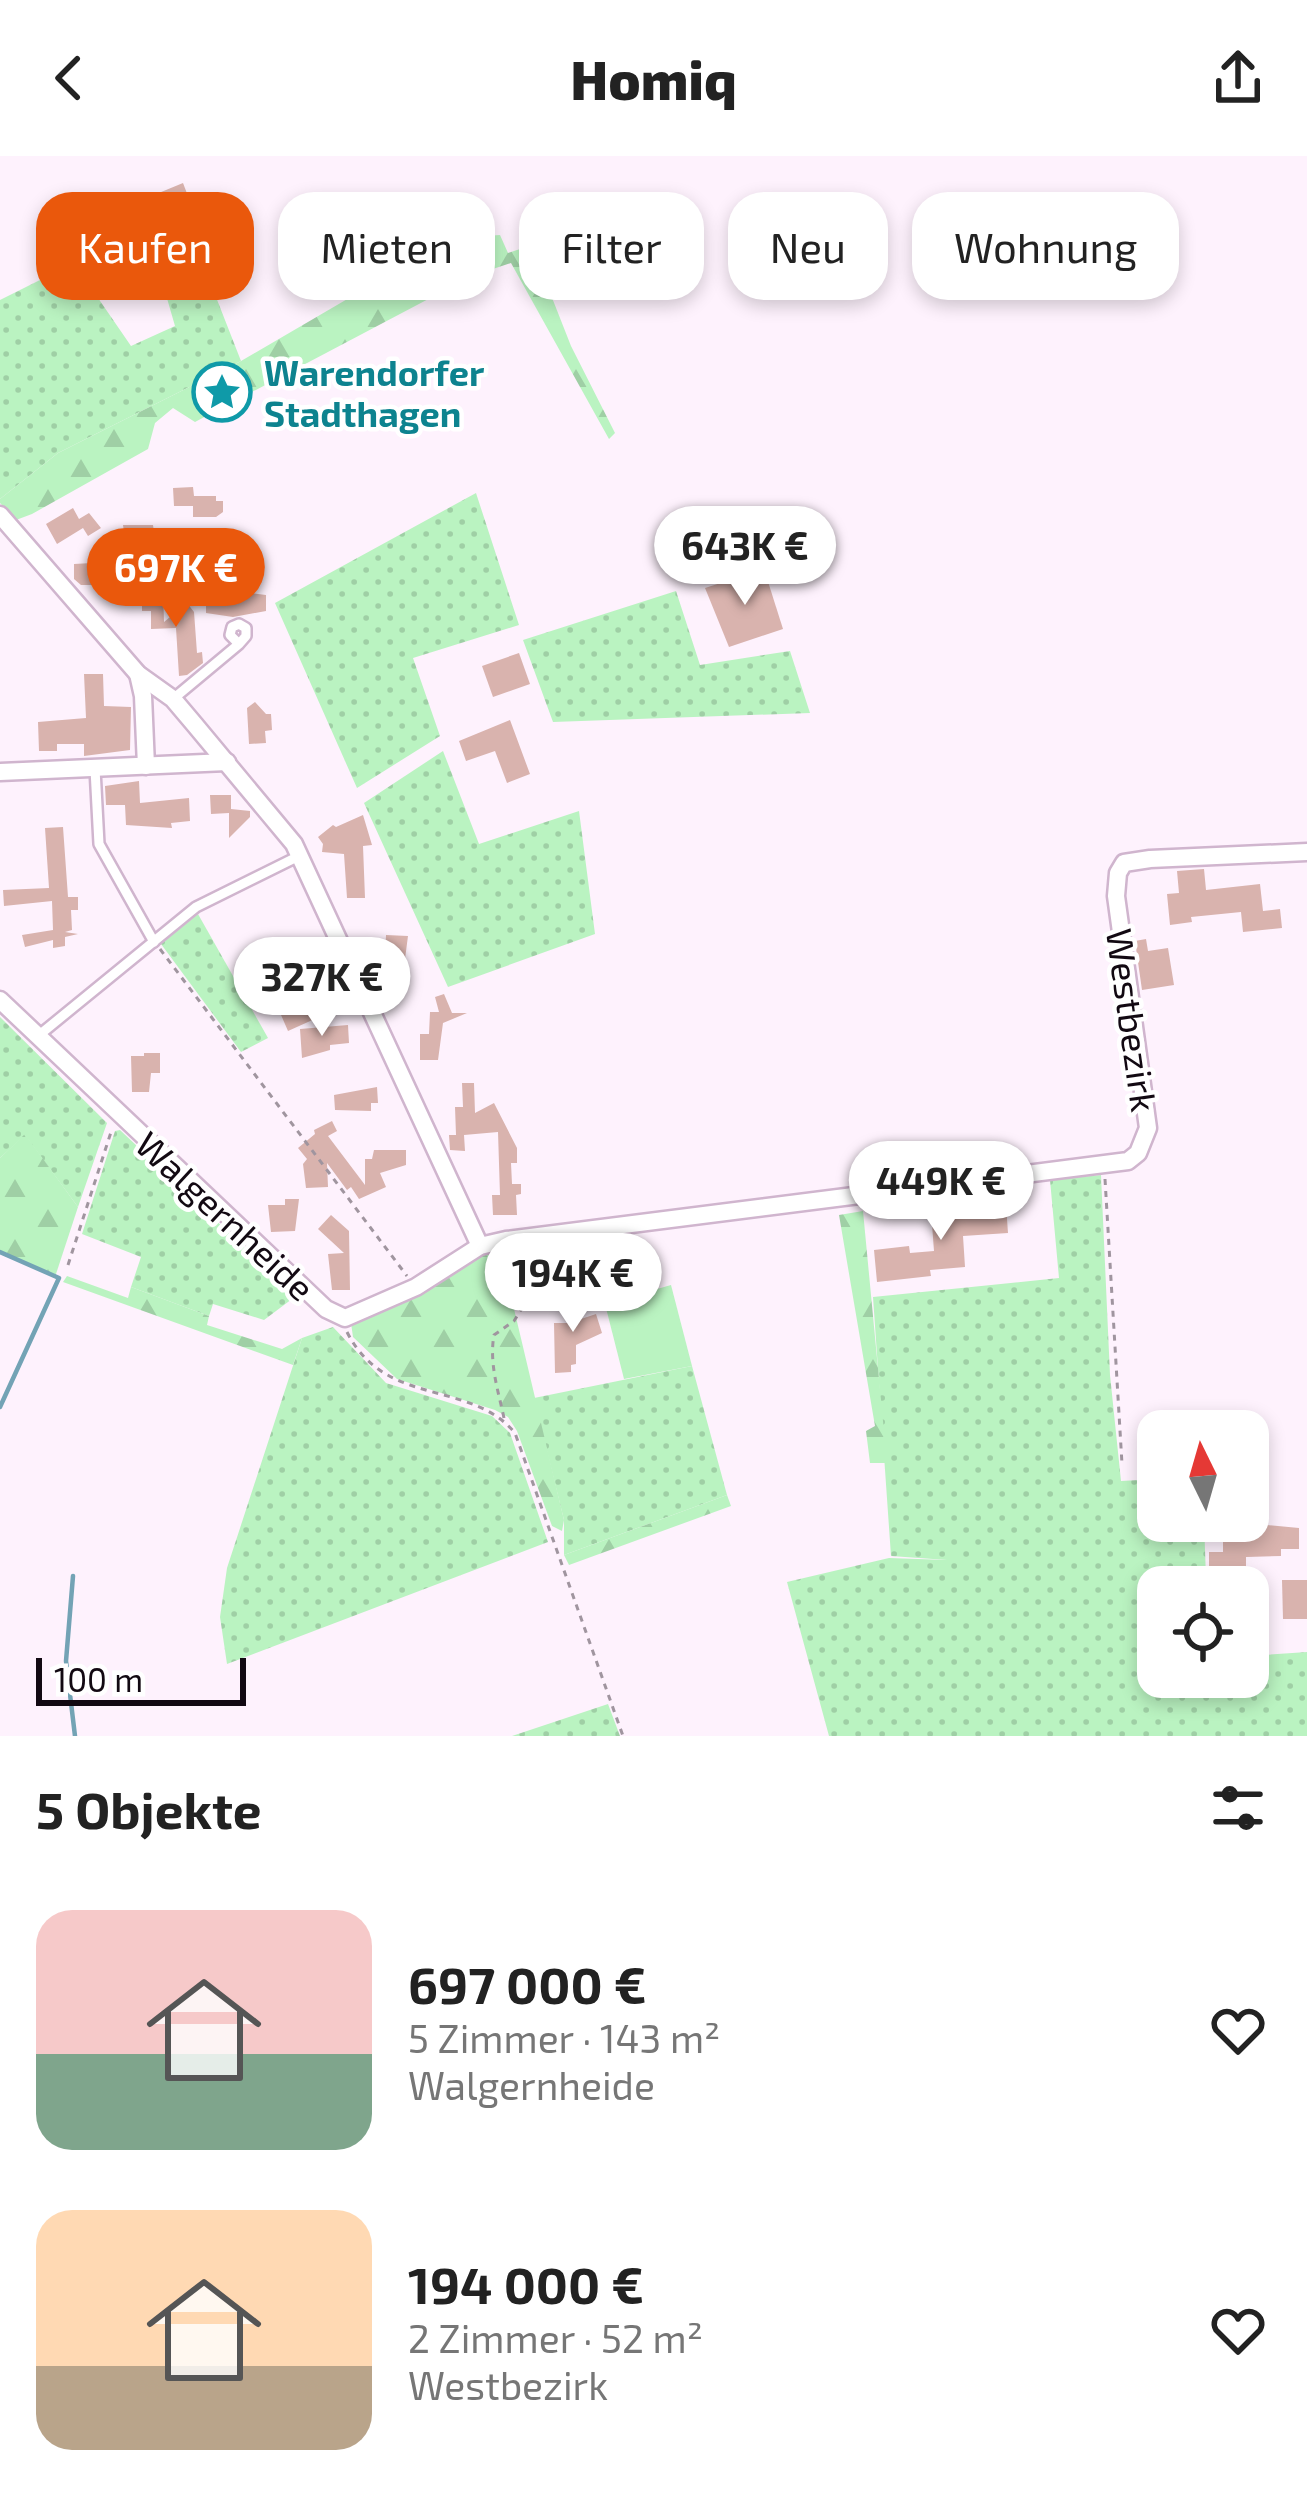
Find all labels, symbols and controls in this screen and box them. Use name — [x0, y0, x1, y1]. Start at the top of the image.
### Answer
icon: back — [36, 45, 102, 111]
icon: share — [1205, 45, 1271, 111]
text: Homiq — [570, 46, 737, 111]
chip: Kaufen — [36, 192, 254, 300]
chip: Mieten — [278, 192, 495, 300]
chip: Filter — [519, 192, 704, 300]
chip: Neu — [728, 192, 888, 300]
chip: Wohnung — [912, 192, 1179, 300]
place label: Warendorfer Stadthagen — [264, 350, 485, 434]
place icon: Warendorfer Stadthagen — [191, 361, 253, 423]
pin: 643K € — [647, 506, 843, 608]
text: 643K € — [681, 521, 809, 568]
pin: 697K € — [78, 528, 274, 630]
text: 697K € — [114, 543, 238, 590]
street label: Westbezirk — [1099, 926, 1167, 1114]
pin: 327K € — [224, 937, 420, 1039]
text: 327K € — [260, 952, 384, 999]
street label: Walgernheide — [128, 1122, 324, 1308]
pin: 449K € — [843, 1141, 1039, 1243]
text: 449K € — [876, 1156, 1006, 1203]
pin: 194K € — [475, 1233, 671, 1335]
text: 194K € — [512, 1248, 634, 1295]
north arrow — [1137, 1410, 1269, 1542]
map controls — [1137, 1410, 1269, 1698]
button: locate — [1137, 1566, 1269, 1698]
scale bar — [36, 1652, 246, 1705]
text: 100 m — [54, 1659, 143, 1699]
icon: filters — [1205, 1775, 1271, 1841]
text: 5 Objekte — [36, 1778, 262, 1839]
text: 697 000 € — [408, 1953, 646, 2014]
icon: home — [132, 1958, 276, 2102]
icon: heart — [1205, 1997, 1271, 2063]
text: 5 Zimmer · 143 m² — [408, 2014, 720, 2061]
text: Walgernheide — [408, 2061, 655, 2108]
text: 194 000 € — [408, 2253, 644, 2314]
icon: home — [132, 2258, 276, 2402]
icon: heart — [1205, 2297, 1271, 2363]
text: 2 Zimmer · 52 m² — [408, 2314, 703, 2361]
text: Westbezirk — [408, 2361, 608, 2408]

